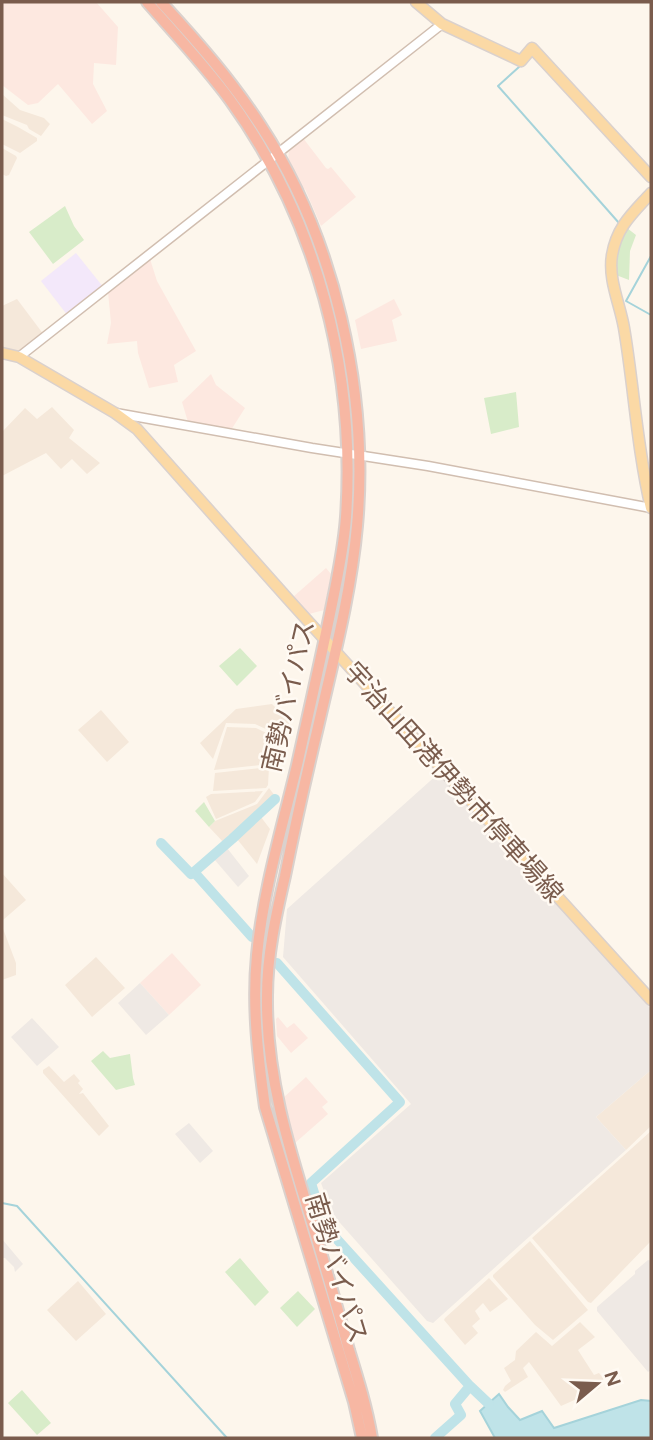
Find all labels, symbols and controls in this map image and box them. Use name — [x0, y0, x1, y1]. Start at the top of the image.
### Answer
street label: 南勢バイパス — [255, 617, 321, 775]
street label: 宇治山田港伊勢市停車場線 — [338, 655, 570, 909]
street label: 南勢バイパス — [299, 1189, 375, 1347]
north arrow — [562, 1349, 632, 1419]
text: N — [599, 1368, 626, 1389]

